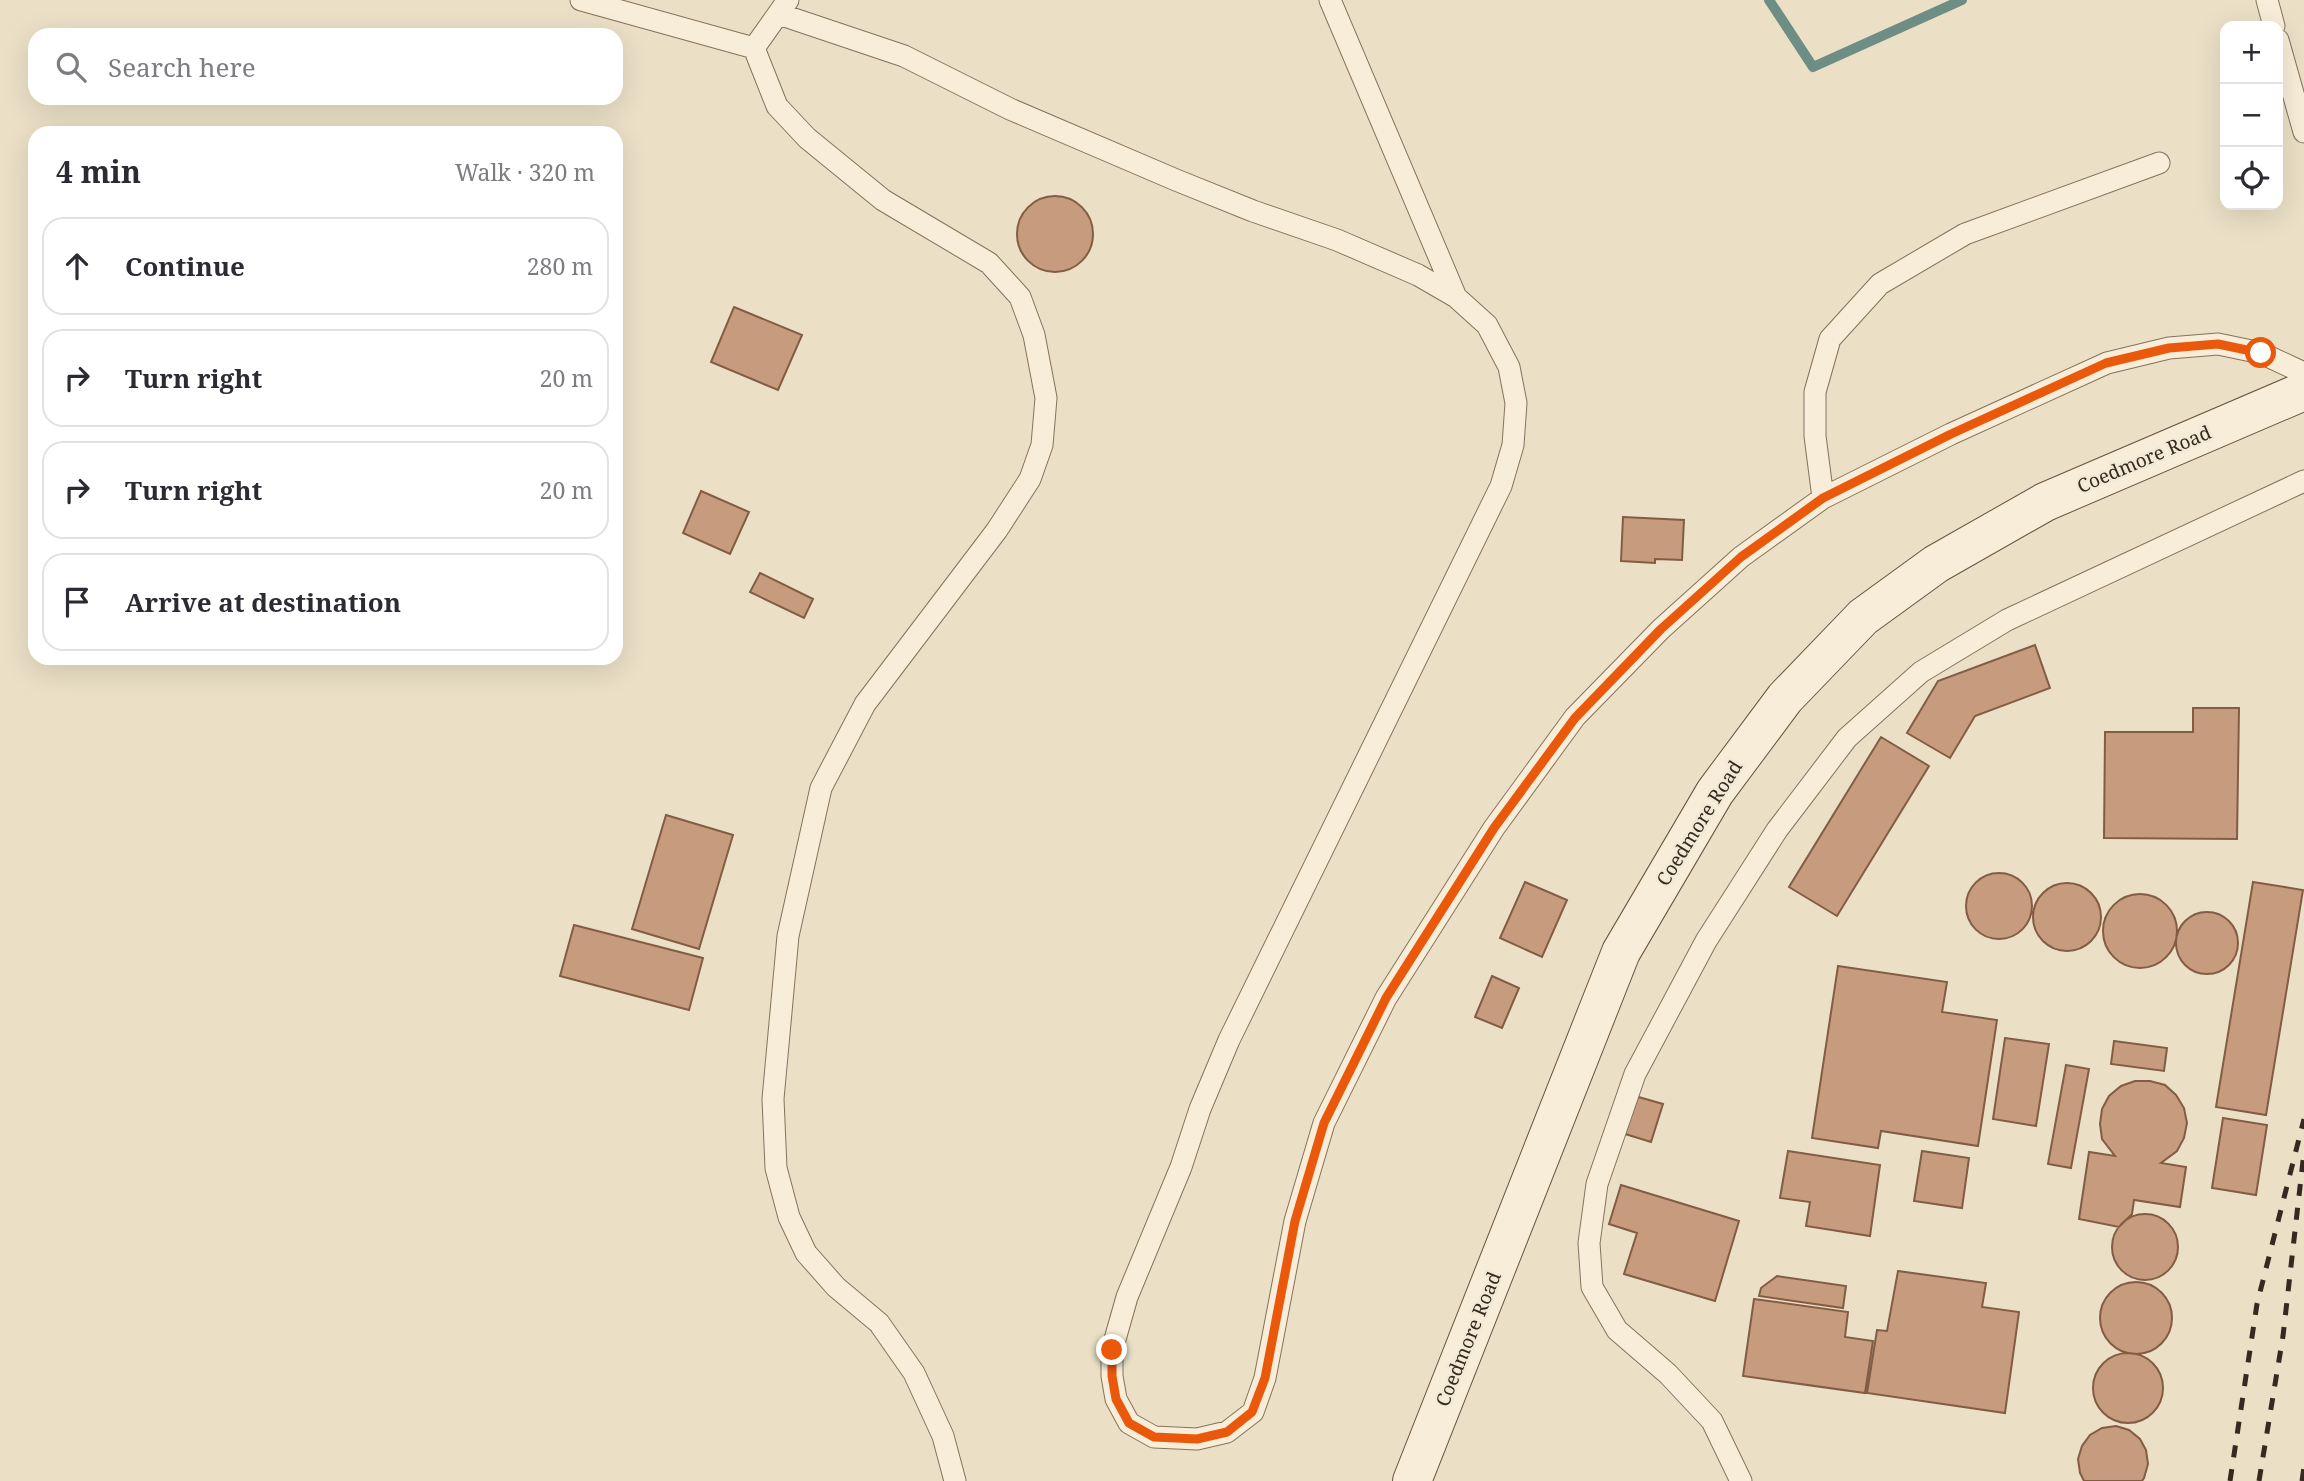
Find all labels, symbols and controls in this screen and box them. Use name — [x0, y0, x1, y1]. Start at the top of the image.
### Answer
map controls — [2220, 21, 2283, 210]
button: + — [2220, 21, 2283, 84]
search box — [28, 28, 623, 105]
icon: search — [52, 48, 90, 86]
text: Search here — [108, 49, 256, 85]
button: − — [2220, 84, 2283, 147]
button: locate — [2220, 147, 2283, 210]
text: 4 min — [56, 151, 141, 192]
text: Walk · 320 m — [455, 156, 595, 188]
icon: ahead — [58, 247, 96, 285]
text: Continue — [125, 248, 245, 284]
text: 280 m — [527, 250, 593, 282]
route start — [2245, 337, 2276, 368]
icon: right — [58, 359, 96, 397]
text: Turn right — [125, 360, 262, 396]
text: 20 m — [540, 362, 593, 394]
street label: Coedmore Road — [2073, 419, 2215, 499]
icon: right — [58, 471, 96, 509]
text: Turn right — [125, 472, 262, 508]
text: 20 m — [540, 474, 593, 506]
icon: arrive — [58, 583, 96, 621]
text: Arrive at destination — [125, 584, 401, 620]
street label: Coedmore Road — [1650, 755, 1748, 891]
street label: Coedmore Road — [1429, 1267, 1507, 1410]
route end — [1096, 1334, 1127, 1365]

